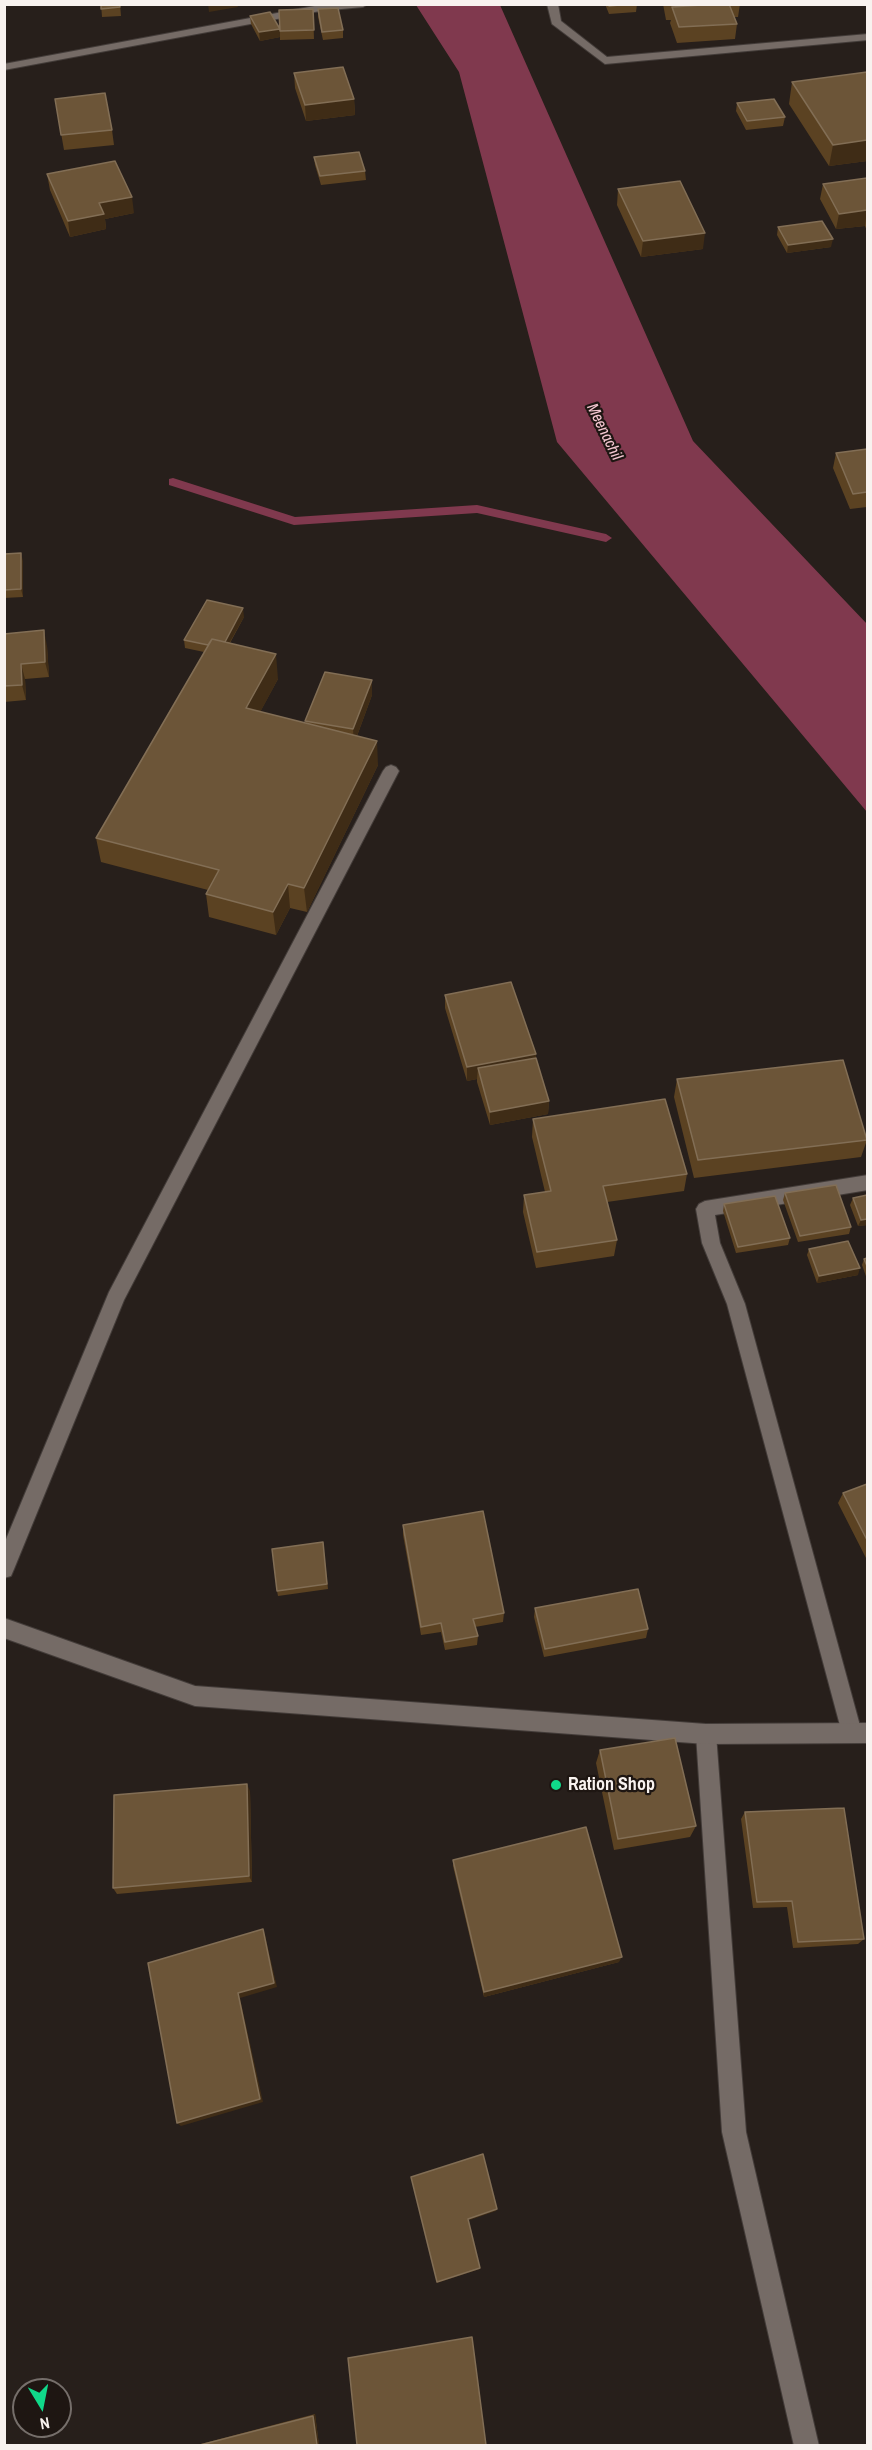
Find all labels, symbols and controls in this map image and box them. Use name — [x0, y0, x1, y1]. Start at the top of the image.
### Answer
water label: Meenachil — [582, 401, 626, 463]
place label: Ration Shop — [568, 1774, 655, 1796]
marker: Ration Shop — [549, 1778, 563, 1792]
north arrow — [12, 2378, 72, 2438]
text: N — [38, 2412, 51, 2435]

